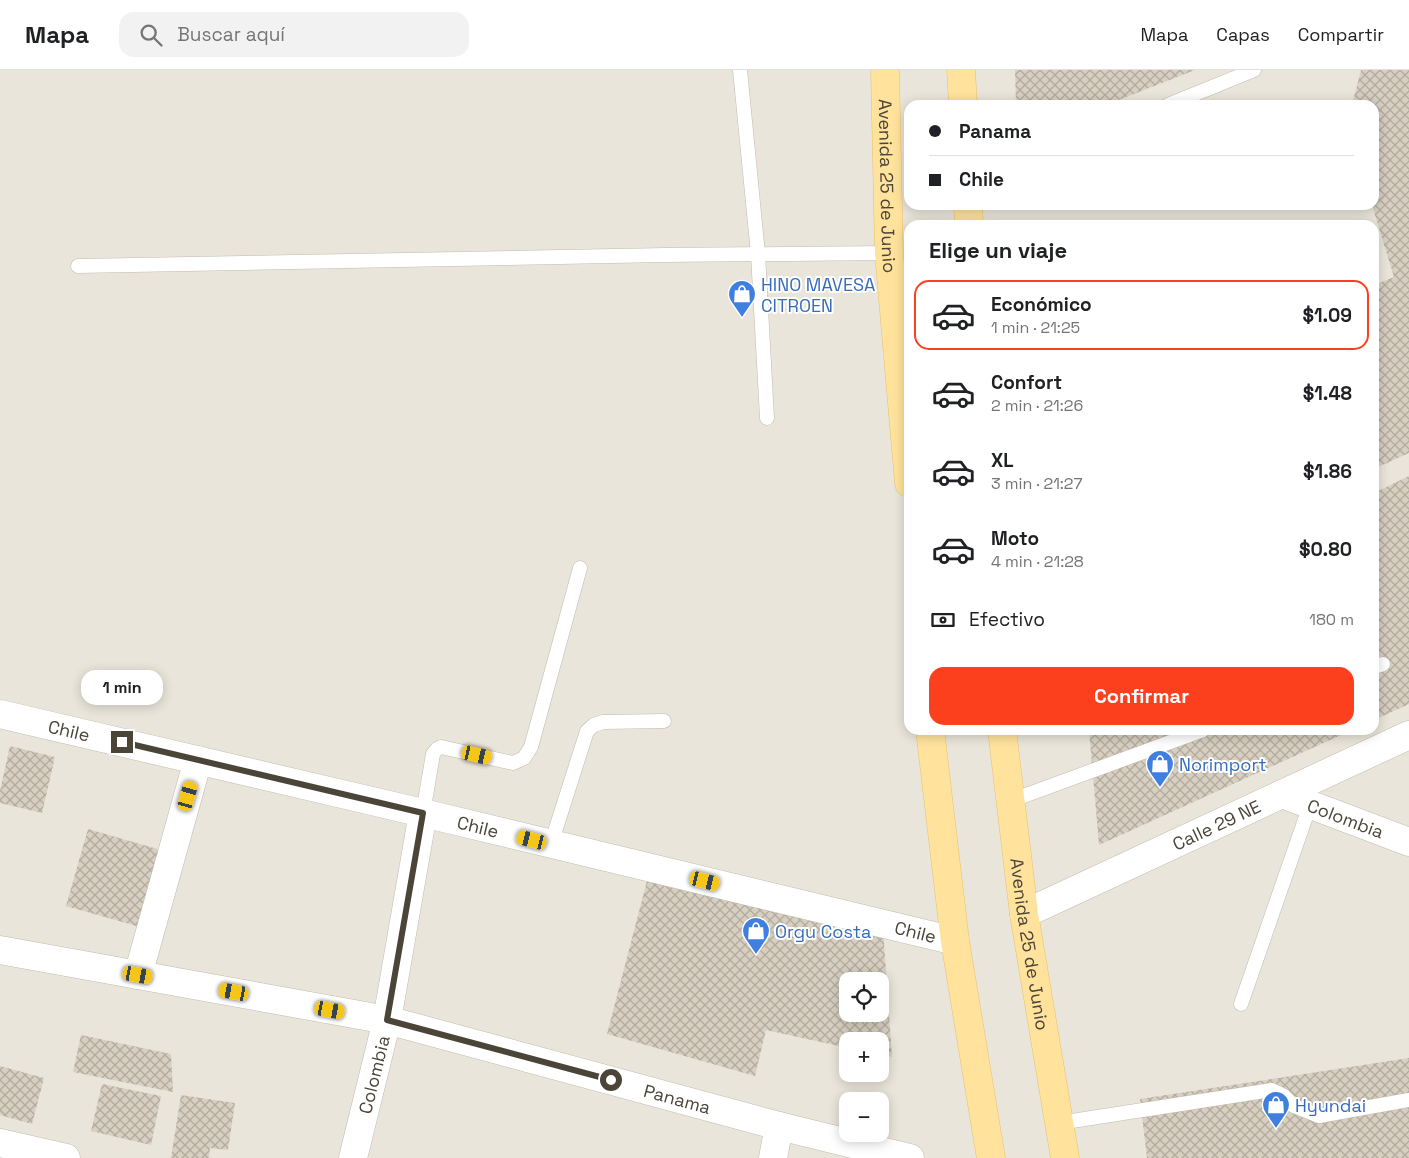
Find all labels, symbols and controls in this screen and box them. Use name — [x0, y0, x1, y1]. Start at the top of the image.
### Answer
search box — [119, 12, 469, 57]
text: Mapa — [25, 19, 89, 50]
icon: search — [137, 21, 165, 49]
text: Buscar aquí — [177, 22, 285, 47]
text: Mapa — [1140, 23, 1188, 46]
text: Capas — [1216, 23, 1270, 46]
text: Compartir — [1298, 23, 1384, 46]
street label: Avenida 25 de Junio — [874, 99, 902, 274]
text: Panama — [959, 119, 1031, 144]
text: Chile — [959, 167, 1004, 192]
text: Elige un viaje — [929, 236, 1067, 264]
place label: HINO MAVESA CITROEN — [761, 273, 875, 317]
shop icon: HINO MAVESA CITROEN — [727, 279, 757, 318]
text: Económico — [991, 292, 1092, 317]
icon: car — [931, 293, 976, 338]
text: $1.09 — [1302, 303, 1352, 328]
text: 1 min · 21:25 — [991, 317, 1080, 338]
text: Confort — [991, 370, 1062, 395]
icon: car — [931, 371, 976, 416]
text: $1.48 — [1303, 381, 1352, 406]
text: 2 min · 21:26 — [991, 395, 1083, 416]
text: XL — [991, 448, 1014, 473]
icon: car — [931, 449, 976, 494]
text: $1.86 — [1303, 459, 1352, 484]
text: 3 min · 21:27 — [991, 473, 1082, 494]
text: Moto — [991, 526, 1039, 551]
icon: car — [931, 527, 976, 572]
text: $0.80 — [1299, 537, 1352, 562]
text: 4 min · 21:28 — [991, 551, 1084, 572]
icon: cash — [929, 606, 957, 634]
text: Efectivo — [969, 607, 1045, 632]
text: 180 m — [1309, 609, 1354, 630]
button: Confirmar — [929, 667, 1354, 725]
callout: 1 min — [81, 670, 163, 704]
text: 1 min — [102, 677, 142, 698]
street label: Chile — [46, 714, 92, 746]
route end — [111, 731, 133, 753]
car — [460, 744, 493, 766]
shop icon: Norimport — [1145, 749, 1175, 788]
place label: Norimport — [1179, 753, 1267, 776]
car — [176, 780, 199, 812]
street label: Colombia — [1304, 793, 1387, 843]
street label: Calle 29 NE — [1168, 794, 1264, 855]
street label: Chile — [455, 810, 501, 842]
car — [515, 829, 548, 851]
street label: Avenida 25 de Junio — [1006, 857, 1055, 1032]
car — [688, 870, 721, 892]
street label: Chile — [892, 915, 939, 948]
shop icon: Orgu Costa — [741, 916, 771, 955]
place label: Orgu Costa — [775, 920, 871, 943]
car — [121, 965, 154, 985]
map controls — [839, 972, 889, 1142]
button: locate — [839, 972, 889, 1022]
car — [217, 982, 250, 1002]
car — [313, 1000, 346, 1020]
button: + — [839, 1032, 889, 1082]
street label: Colombia — [353, 1033, 394, 1116]
route start — [600, 1069, 622, 1091]
street label: Panama — [641, 1078, 713, 1119]
shop icon: Hyundai — [1261, 1090, 1291, 1129]
button: − — [839, 1092, 889, 1142]
place label: Hyundai — [1295, 1094, 1366, 1117]

